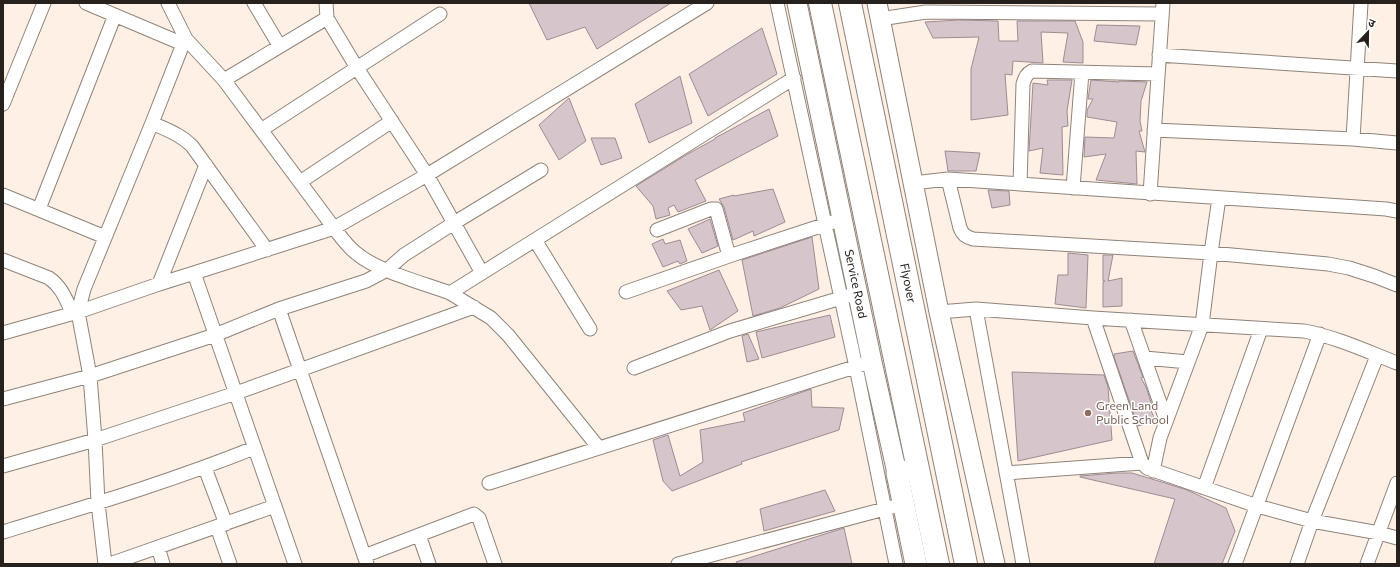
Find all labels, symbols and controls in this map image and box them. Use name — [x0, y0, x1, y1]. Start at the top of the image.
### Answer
north arrow — [1348, 12, 1388, 52]
text: उ — [1367, 15, 1378, 30]
street label: Service Road — [843, 248, 871, 320]
street label: Flyover — [898, 262, 920, 304]
place label: Green Land Public School — [1096, 398, 1169, 426]
marker: Green Land Public School — [1083, 408, 1093, 418]

